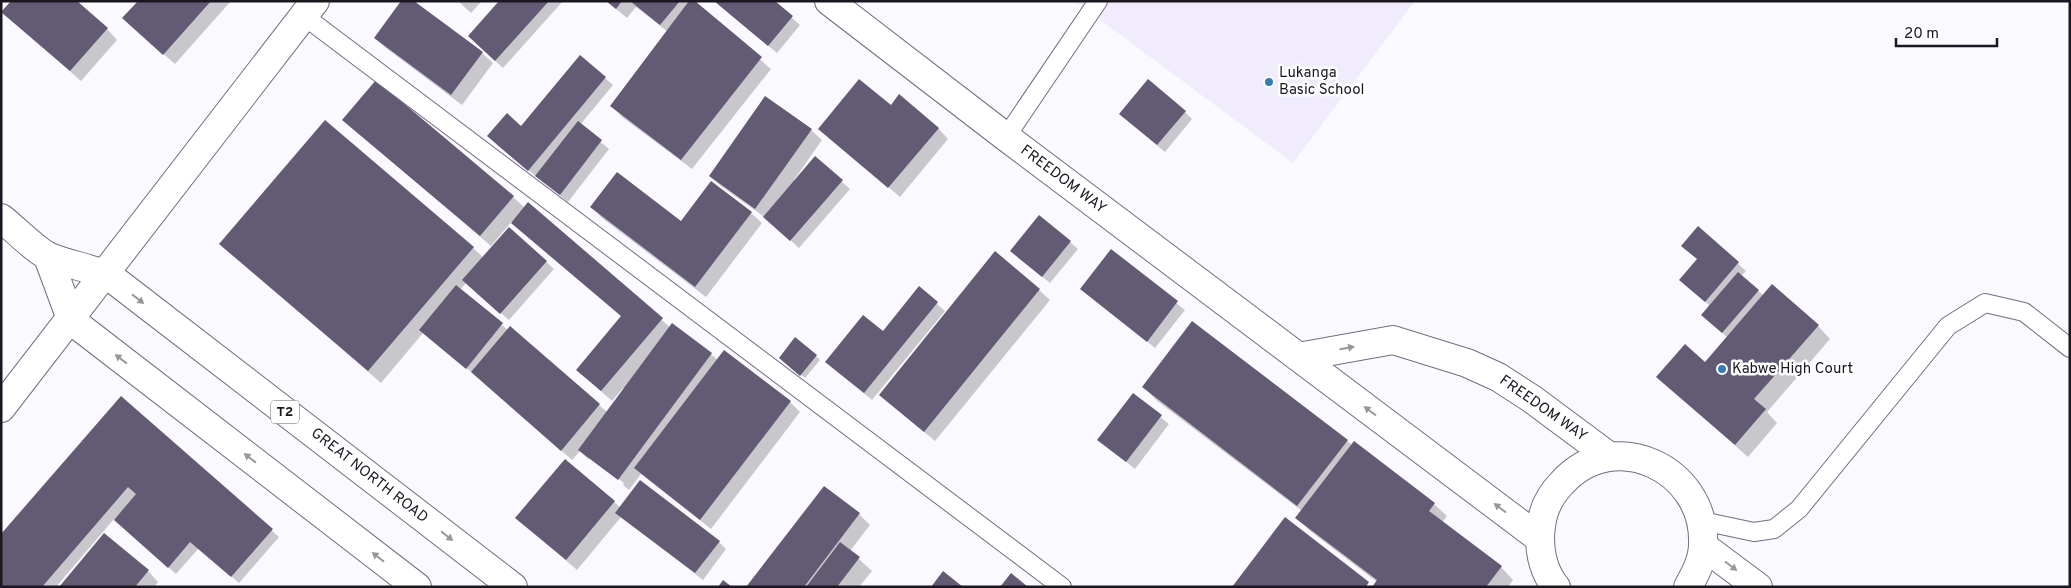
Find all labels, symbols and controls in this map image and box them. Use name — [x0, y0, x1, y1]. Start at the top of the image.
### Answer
scale bar — [1896, 15, 1997, 47]
text: 20 m — [1904, 25, 1939, 44]
place label: Lukanga Basic School — [1279, 64, 1365, 100]
marker: Lukanga Basic School — [1263, 76, 1275, 88]
street label: FREEDOM WAY — [1016, 141, 1110, 219]
one-way arrow — [131, 293, 144, 304]
one-way arrow — [1339, 344, 1355, 352]
one-way arrow — [114, 354, 128, 364]
place label: Kabwe High Court — [1732, 360, 1853, 379]
marker: Kabwe High Court — [1716, 363, 1728, 375]
street label: FREEDOM WAY — [1495, 372, 1591, 447]
road number: T2 — [271, 401, 299, 424]
one-way arrow — [1364, 405, 1377, 416]
street label: GREAT NORTH ROAD — [307, 424, 431, 528]
one-way arrow — [243, 453, 256, 463]
one-way arrow — [1493, 503, 1507, 513]
one-way arrow — [440, 531, 453, 542]
one-way arrow — [371, 552, 385, 562]
one-way arrow — [1724, 561, 1737, 571]

